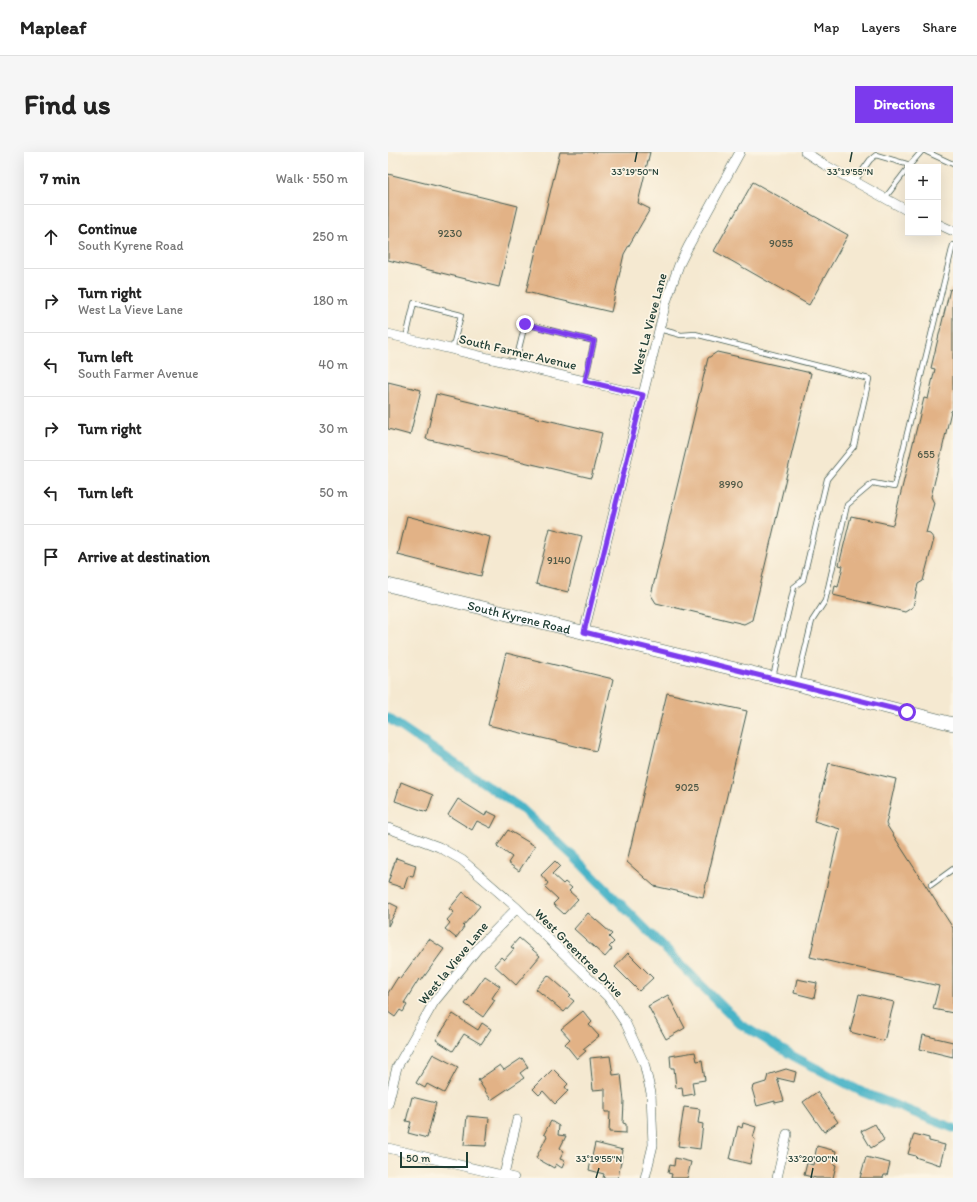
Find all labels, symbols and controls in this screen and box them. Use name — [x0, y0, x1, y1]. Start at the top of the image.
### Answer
text: Mapleaf — [20, 16, 86, 39]
text: Map — [814, 19, 839, 36]
text: Layers — [861, 19, 900, 36]
text: Share — [922, 19, 957, 36]
button: Directions — [855, 86, 953, 123]
text: Find us — [24, 87, 111, 121]
map controls — [905, 164, 941, 236]
button: + — [905, 164, 941, 200]
text: 33°19'50"N — [611, 165, 659, 178]
text: 33°19'55"N — [827, 165, 873, 178]
text: 7 min — [40, 168, 80, 188]
text: Walk · 550 m — [276, 171, 348, 186]
button: − — [905, 200, 941, 236]
text: Continue — [78, 220, 137, 238]
icon: ahead — [40, 226, 62, 248]
house number: 9230 — [438, 227, 462, 240]
text: 250 m — [312, 229, 348, 244]
house number: 9055 — [769, 237, 793, 250]
text: South Kyrene Road — [78, 238, 184, 253]
street label: West La Vieve Lane — [628, 271, 670, 377]
text: Turn right — [78, 284, 142, 302]
icon: right — [40, 290, 62, 312]
text: 180 m — [313, 293, 348, 308]
text: West La Vieve Lane — [78, 302, 183, 317]
route end — [516, 315, 534, 333]
street label: South Farmer Avenue — [458, 331, 578, 373]
text: Turn left — [78, 348, 133, 366]
icon: left — [40, 354, 62, 376]
text: 40 m — [318, 357, 348, 372]
text: South Farmer Avenue — [78, 366, 198, 381]
icon: right — [40, 418, 62, 440]
text: Turn right — [78, 420, 142, 438]
text: 30 m — [319, 421, 348, 436]
house number: 655 — [917, 448, 935, 461]
house number: 8990 — [719, 478, 743, 491]
icon: left — [40, 482, 62, 504]
text: Turn left — [78, 484, 133, 502]
text: 50 m — [319, 485, 348, 500]
icon: arrive — [40, 546, 62, 568]
text: Arrive at destination — [78, 548, 210, 566]
house number: 9140 — [547, 554, 571, 567]
street label: South Kyrene Road — [466, 597, 572, 636]
route start — [898, 703, 916, 721]
house number: 9025 — [675, 781, 699, 794]
street label: West Greentree Drive — [532, 906, 626, 1000]
street label: West la Vieve Lane — [415, 919, 491, 1007]
scale bar — [400, 1150, 468, 1169]
text: 50 m — [406, 1152, 430, 1165]
text: 33°19'55"N — [576, 1152, 622, 1165]
text: 33°20'00"N — [788, 1152, 838, 1165]

